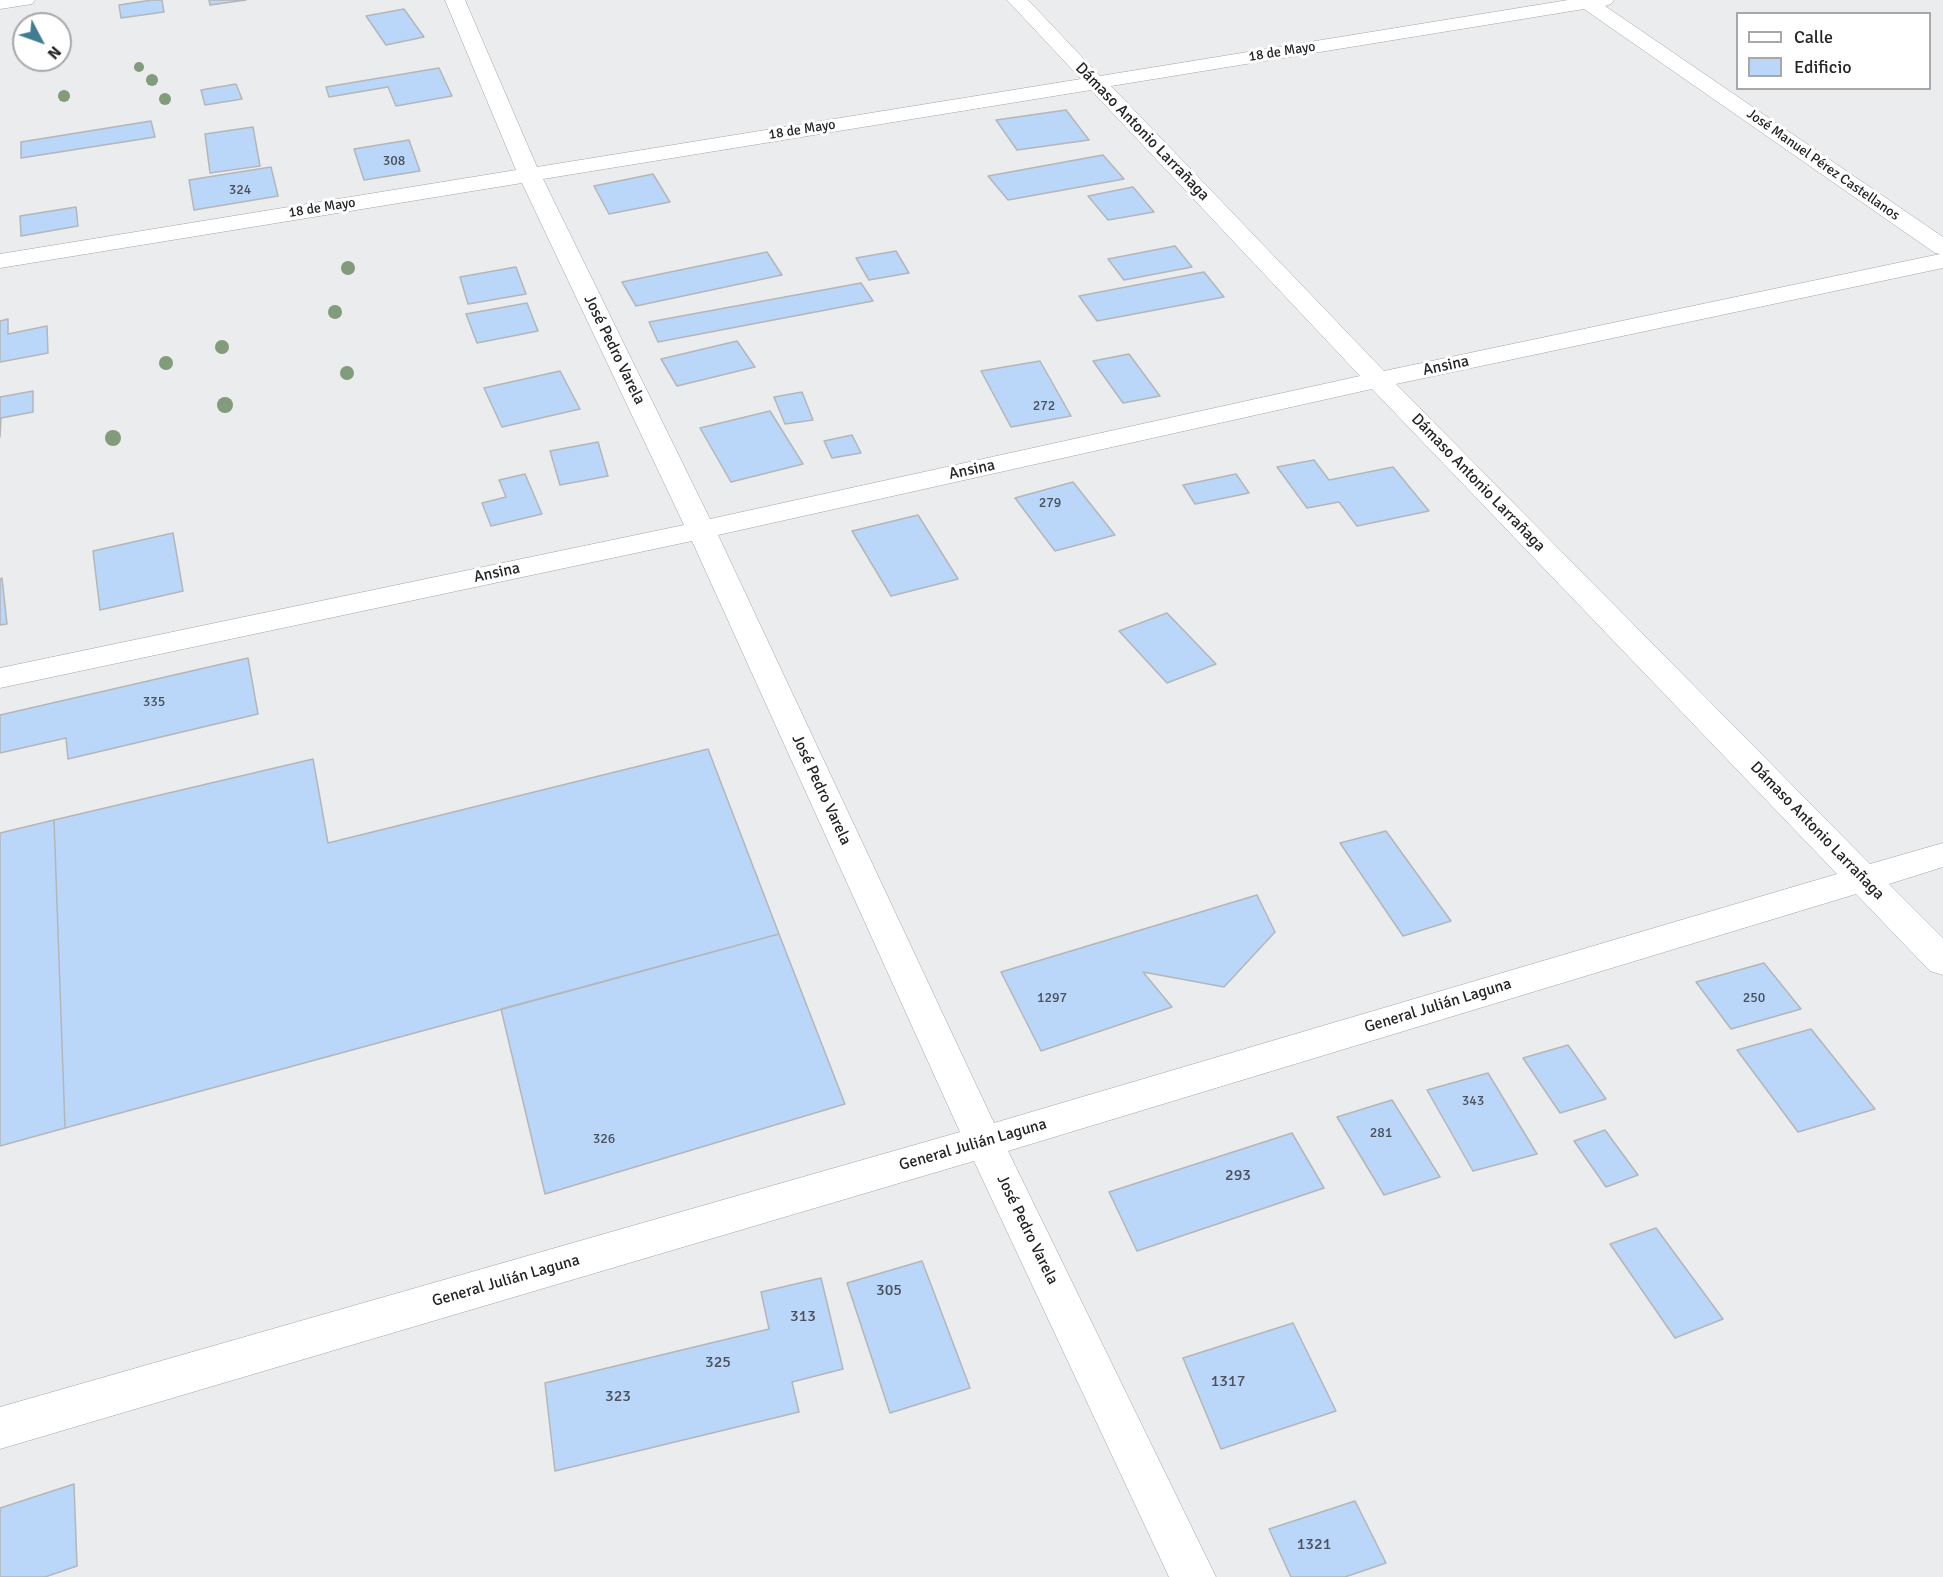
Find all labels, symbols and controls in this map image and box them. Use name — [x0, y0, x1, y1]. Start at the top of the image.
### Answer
north arrow — [12, 12, 72, 72]
legend — [1736, 12, 1931, 90]
text: Calle — [1794, 26, 1833, 48]
street label: 18 de Mayo — [1247, 38, 1317, 66]
text: N — [43, 42, 65, 63]
text: Edificio — [1794, 56, 1852, 78]
street label: Dámaso Antonio Larrañaga — [1071, 59, 1213, 205]
street label: José Manuel Pérez Castellanos — [1743, 106, 1903, 224]
street label: 18 de Mayo — [767, 116, 837, 144]
house number: 308 — [383, 153, 405, 169]
house number: 324 — [229, 182, 251, 198]
street label: 18 de Mayo — [287, 194, 357, 222]
street label: José Pedro Varela — [579, 292, 649, 408]
street label: Ansina — [1421, 352, 1471, 380]
house number: 272 — [1033, 398, 1055, 414]
street label: Dámaso Antonio Larrañaga — [1407, 410, 1549, 556]
street label: Ansina — [947, 456, 997, 484]
house number: 279 — [1039, 495, 1061, 511]
street label: Ansina — [472, 559, 522, 587]
house number: 335 — [143, 694, 165, 710]
street label: José Pedro Varela — [787, 732, 855, 848]
street label: Dámaso Antonio Larrañaga — [1746, 758, 1888, 904]
street label: General Julián Laguna — [1362, 975, 1514, 1037]
house number: 1297 — [1037, 990, 1067, 1006]
house number: 250 — [1743, 990, 1765, 1006]
house number: 343 — [1462, 1093, 1484, 1109]
street label: General Julián Laguna — [897, 1115, 1049, 1175]
house number: 281 — [1370, 1125, 1392, 1141]
house number: 326 — [593, 1131, 615, 1147]
house number: 293 — [1225, 1166, 1251, 1186]
street label: José Pedro Varela — [992, 1172, 1062, 1288]
street label: General Julián Laguna — [430, 1251, 582, 1311]
house number: 305 — [876, 1281, 902, 1301]
house number: 313 — [790, 1307, 816, 1327]
house number: 325 — [705, 1353, 731, 1373]
house number: 1317 — [1211, 1372, 1245, 1392]
house number: 323 — [605, 1387, 631, 1407]
house number: 1321 — [1297, 1535, 1331, 1555]

